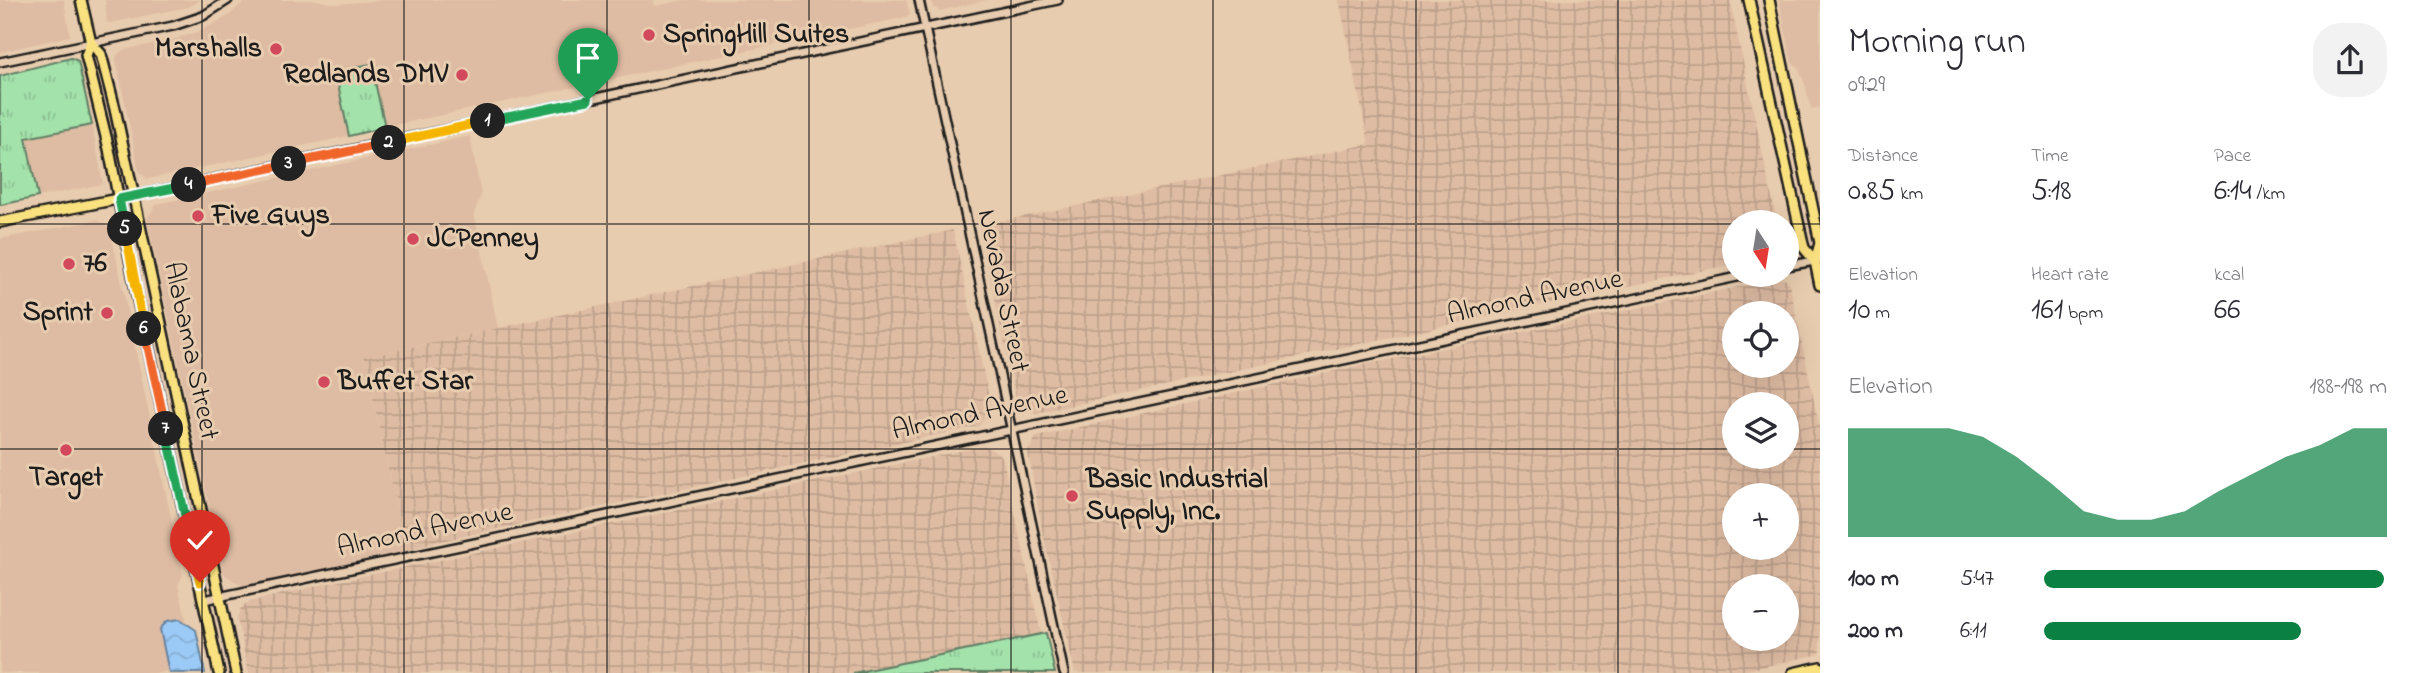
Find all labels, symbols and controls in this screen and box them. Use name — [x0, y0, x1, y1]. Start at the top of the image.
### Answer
place label: SpringHill Suites — [663, 15, 849, 57]
text: Morning run — [1848, 15, 2026, 71]
button: share — [2313, 23, 2387, 97]
marker: SpringHill Suites — [641, 27, 657, 43]
pin — [558, 28, 618, 100]
place label: Marshalls — [155, 29, 262, 70]
icon: arrive — [569, 39, 607, 77]
marker: Marshalls — [268, 41, 284, 57]
place label: Redlands DMV — [283, 55, 449, 96]
marker: Redlands DMV — [454, 67, 470, 83]
text: 09:29 — [1848, 69, 1885, 102]
pin: 1 — [470, 104, 505, 138]
text: 1 — [484, 107, 491, 134]
pin: 2 — [372, 125, 406, 160]
text: 2 — [384, 129, 393, 156]
text: Distance — [1848, 143, 1918, 170]
text: Time — [2031, 143, 2069, 170]
text: Pace — [2214, 143, 2251, 170]
pin: 3 — [272, 146, 306, 182]
text: 3 — [285, 150, 292, 177]
pin: 4 — [172, 168, 206, 202]
text: 0.85 — [1848, 170, 1896, 214]
text: 5:18 — [2031, 170, 2072, 214]
text: 6:14 — [2214, 170, 2252, 214]
text: 4 — [185, 171, 192, 198]
text: km — [1896, 181, 1923, 208]
text: /km — [2252, 181, 2285, 208]
place label: Five Guys — [210, 196, 330, 237]
street label: Nevada Street — [965, 206, 1039, 376]
marker: Five Guys — [190, 208, 206, 224]
north arrow — [1722, 210, 1799, 287]
map controls — [1722, 210, 1799, 651]
pin: 5 — [108, 212, 142, 246]
text: 5 — [119, 215, 130, 242]
place label: JCPenney — [427, 219, 539, 260]
marker: JCPenney — [405, 231, 421, 247]
place label: 76 — [83, 244, 108, 285]
marker: 76 — [61, 256, 77, 272]
street label: Alabama Street — [151, 258, 229, 444]
street label: Almond Avenue — [1443, 259, 1627, 337]
text: Elevation — [1848, 262, 1918, 289]
text: Heart rate — [2031, 262, 2109, 289]
text: kcal — [2214, 262, 2244, 289]
text: 10 — [1848, 289, 1871, 333]
text: 161 — [2031, 289, 2063, 333]
text: 66 — [2214, 289, 2240, 333]
place label: Sprint — [23, 293, 94, 334]
text: m — [1871, 300, 1890, 327]
text: bpm — [2063, 300, 2103, 327]
button: locate — [1722, 301, 1799, 378]
marker: Sprint — [99, 305, 115, 321]
pin: 6 — [127, 312, 162, 346]
text: 6 — [139, 315, 148, 342]
place label: Buffet Star — [336, 362, 474, 403]
text: Elevation — [1848, 371, 1933, 404]
text: 188–198 m — [2309, 371, 2387, 404]
marker: Buffet Star — [316, 374, 332, 390]
street label: Almond Avenue — [888, 375, 1072, 453]
button: layers — [1722, 392, 1799, 469]
pin: 7 — [148, 412, 184, 446]
text: 7 — [162, 415, 169, 442]
marker: Target — [58, 442, 74, 458]
place label: Target — [29, 458, 104, 500]
place label: Basic Industrial Supply, Inc. — [1084, 460, 1268, 533]
button: + — [1722, 483, 1799, 560]
marker: Basic Industrial Supply, Inc. — [1064, 488, 1080, 504]
street label: Almond Avenue — [333, 492, 517, 570]
pin — [170, 510, 230, 582]
icon: check — [181, 521, 219, 559]
text: 100 m — [1848, 563, 1899, 596]
text: 5:47 — [1960, 563, 1994, 596]
button: − — [1722, 574, 1799, 651]
text: 200 m — [1848, 615, 1903, 648]
text: 6:11 — [1960, 615, 1987, 648]

